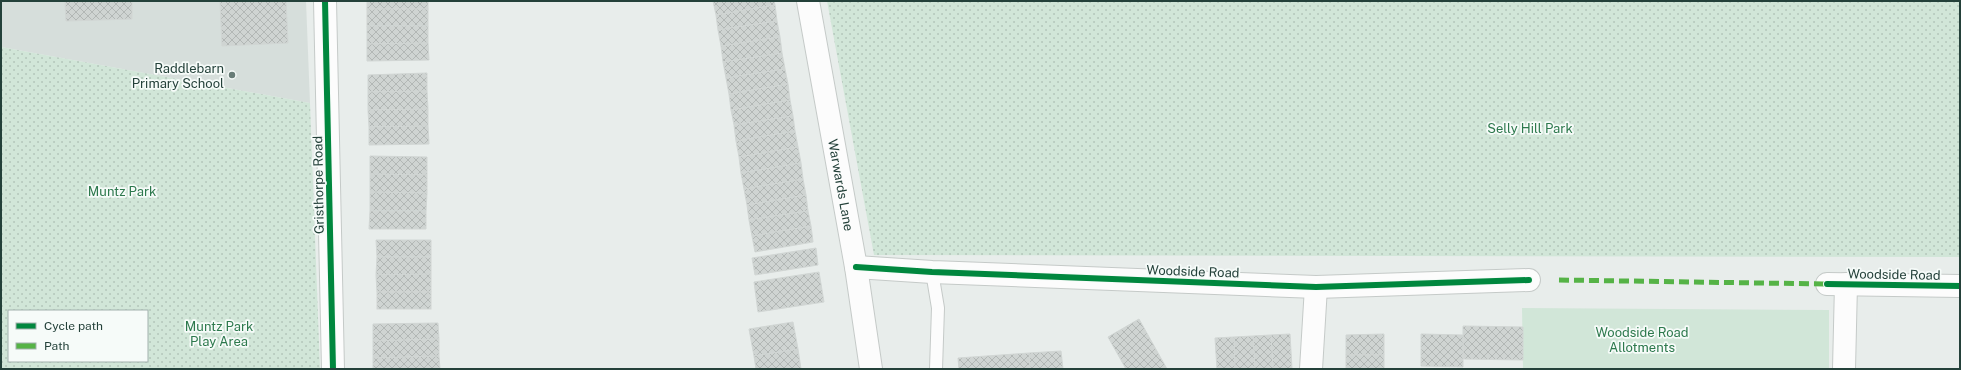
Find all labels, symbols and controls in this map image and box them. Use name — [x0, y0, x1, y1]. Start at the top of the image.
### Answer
place label: Raddlebarn Primary School — [132, 61, 224, 91]
marker: Raddlebarn Primary School — [227, 70, 237, 80]
park label: Selly Hill Park — [1487, 121, 1573, 136]
street label: Gristhorpe Road — [310, 136, 327, 234]
street label: Warwards Lane — [825, 138, 856, 232]
park label: Muntz Park — [88, 184, 156, 199]
street label: Woodside Road — [1146, 262, 1240, 281]
street label: Woodside Road — [1847, 266, 1941, 283]
legend — [8, 310, 148, 362]
text: Cycle path — [44, 319, 103, 333]
park label: Muntz Park Play Area — [185, 319, 253, 349]
park label: Woodside Road Allotments — [1595, 325, 1689, 355]
text: Path — [44, 339, 70, 353]

